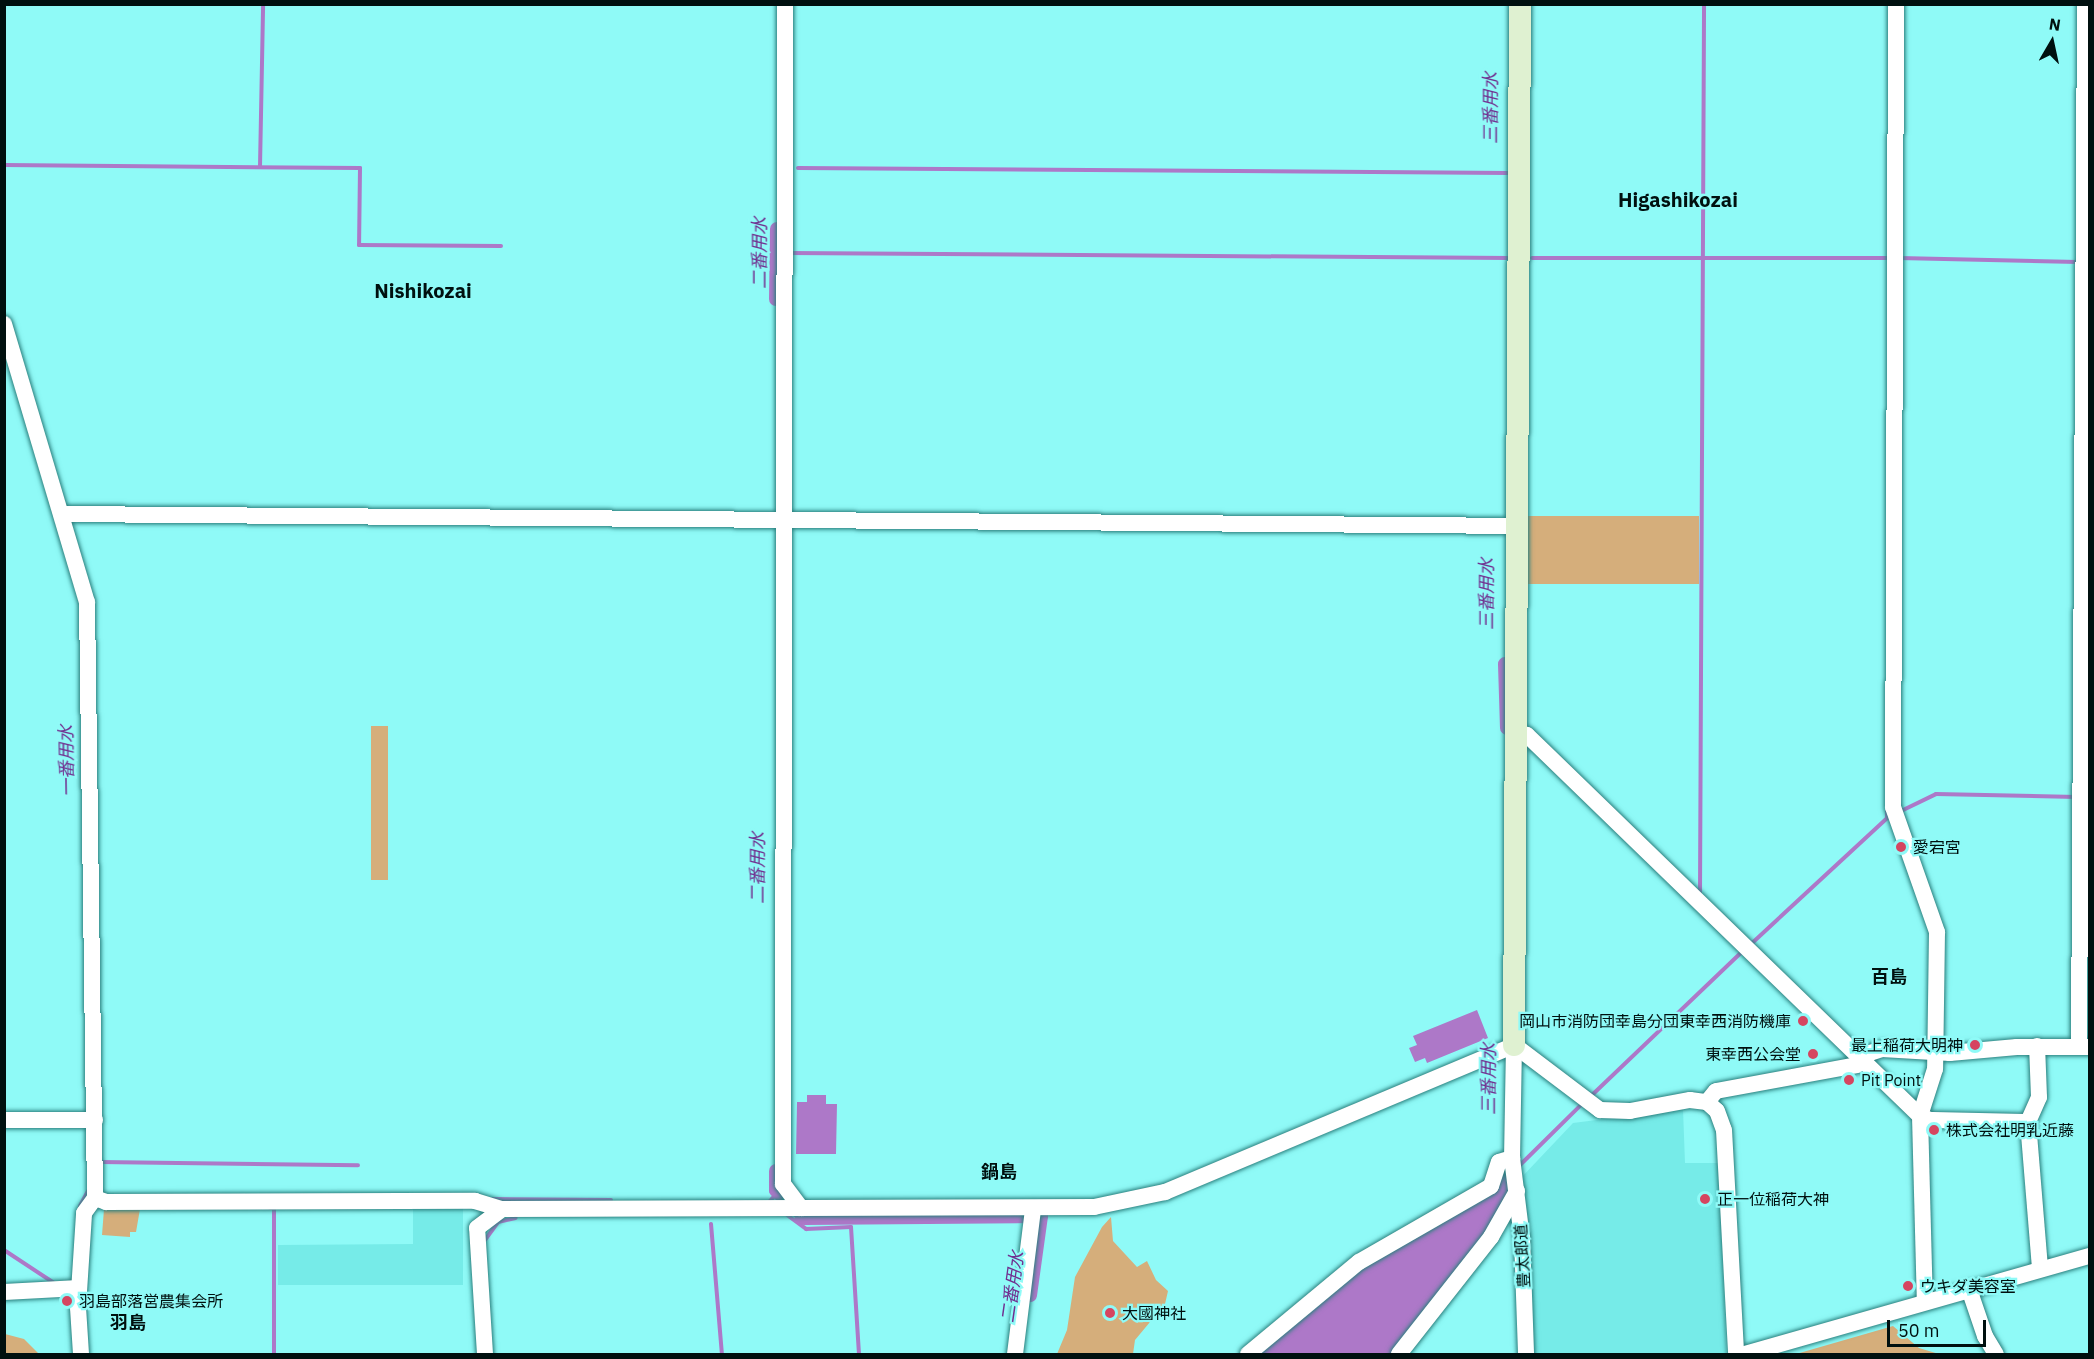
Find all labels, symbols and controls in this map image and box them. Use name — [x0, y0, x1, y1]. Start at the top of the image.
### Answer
north arrow — [2022, 12, 2082, 72]
text: N — [2048, 13, 2062, 35]
water label: 三番用水 — [1480, 72, 1502, 144]
district label: Higashikozai — [1618, 187, 1738, 211]
water label: 二番用水 — [749, 217, 771, 289]
district label: Nishikozai — [374, 278, 472, 302]
water label: 三番用水 — [1476, 558, 1498, 630]
water label: 一番用水 — [56, 725, 78, 797]
water label: 二番用水 — [747, 832, 769, 904]
place label: 愛宕宮 — [1913, 837, 1961, 857]
marker: 愛宕宮 — [1894, 840, 1908, 854]
district label: 百島 — [1871, 966, 1907, 988]
place label: 岡山市消防団幸島分団東幸西消防機庫 — [1519, 1011, 1791, 1031]
marker: 岡山市消防団幸島分団東幸西消防機庫 — [1796, 1014, 1810, 1028]
place label: 最上稲荷大明神 — [1851, 1035, 1963, 1055]
marker: 最上稲荷大明神 — [1968, 1038, 1982, 1052]
water label: 三番用水 — [1478, 1043, 1500, 1115]
place label: 東幸西公会堂 — [1705, 1044, 1801, 1064]
marker: 東幸西公会堂 — [1806, 1047, 1820, 1061]
place label: Pit Point — [1861, 1070, 1921, 1090]
marker: Pit Point — [1842, 1073, 1856, 1087]
place label: 株式会社明乳近藤 — [1946, 1120, 2074, 1140]
marker: 株式会社明乳近藤 — [1927, 1123, 1941, 1137]
district label: 鍋島 — [981, 1161, 1017, 1183]
place label: 正一位稲荷大神 — [1717, 1189, 1829, 1209]
marker: 正一位稲荷大神 — [1698, 1192, 1712, 1206]
street label: 豊太郎道 — [1511, 1224, 1533, 1288]
water label: 二番用水 — [997, 1250, 1029, 1324]
place label: ウキダ美容室 — [1920, 1276, 2016, 1296]
marker: ウキダ美容室 — [1901, 1279, 1915, 1293]
place label: 羽島部落営農集会所 — [79, 1291, 223, 1311]
marker: 羽島部落営農集会所 — [60, 1294, 74, 1308]
place label: 大國神社 — [1122, 1303, 1186, 1323]
marker: 大國神社 — [1103, 1306, 1117, 1320]
scale bar — [1890, 1308, 1989, 1346]
district label: 羽島 — [110, 1312, 146, 1334]
text: 50 m — [1898, 1319, 1940, 1342]

